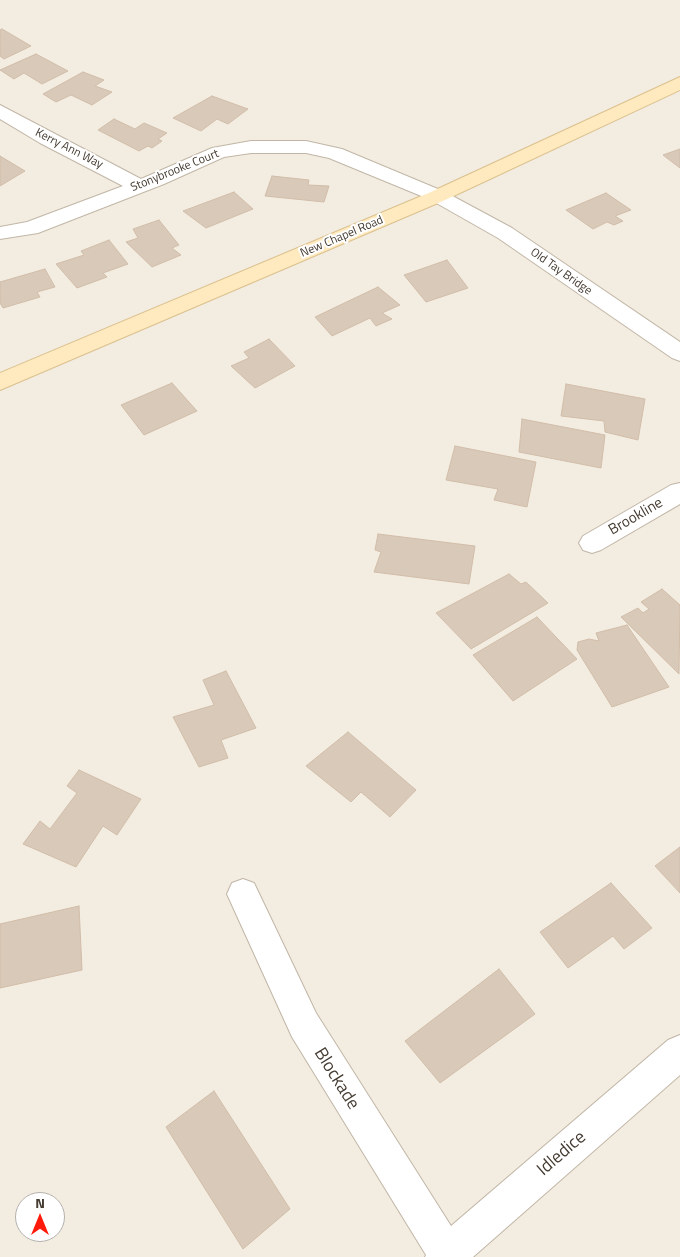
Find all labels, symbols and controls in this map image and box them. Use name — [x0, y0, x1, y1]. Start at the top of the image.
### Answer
street label: Kerry Ann Way — [33, 126, 105, 172]
street label: Stonybrooke Court — [129, 147, 221, 195]
street label: New Chapel Road — [298, 213, 386, 261]
street label: Old Tay Bridge — [527, 245, 595, 299]
street label: Brookline — [606, 494, 666, 540]
street label: Blockade — [309, 1044, 363, 1114]
street label: Idledice — [533, 1127, 591, 1181]
north arrow — [15, 1192, 65, 1242]
text: N — [35, 1192, 45, 1213]

